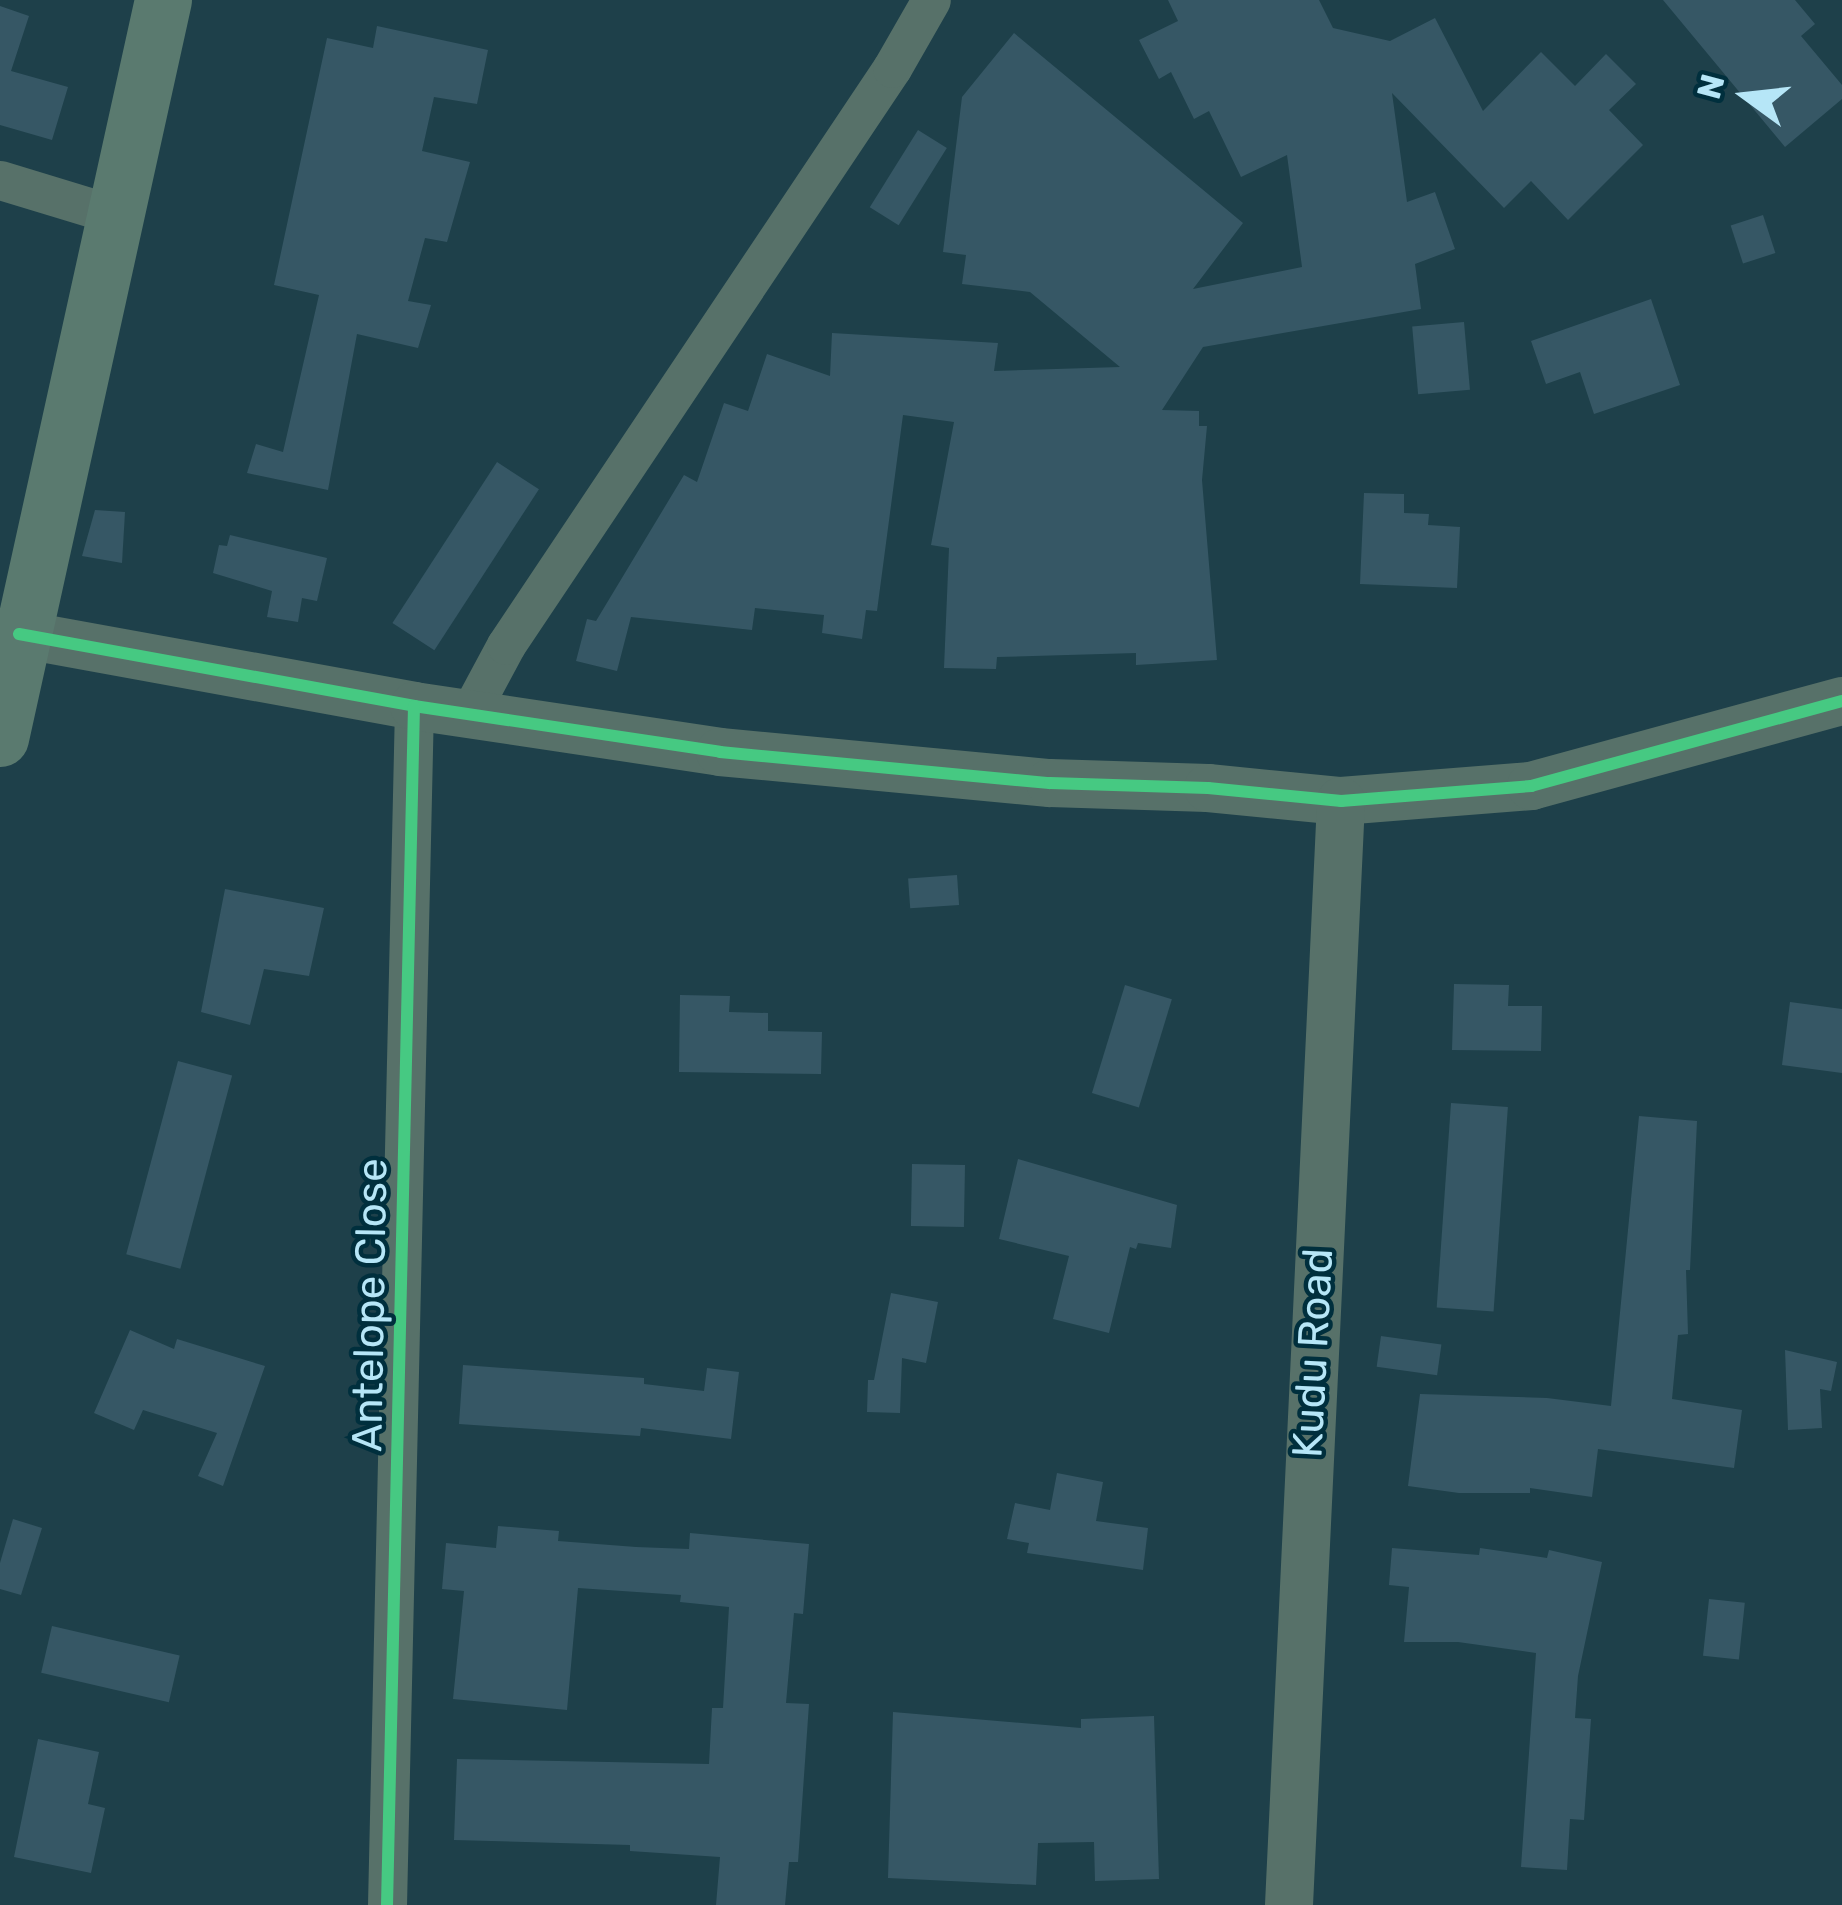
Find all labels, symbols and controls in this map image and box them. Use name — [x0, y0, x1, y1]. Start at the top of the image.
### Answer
north arrow — [1686, 36, 1806, 156]
text: N — [1689, 70, 1733, 103]
street label: Antelope Close — [342, 1158, 398, 1452]
street label: Kudu Road — [1282, 1247, 1344, 1459]

